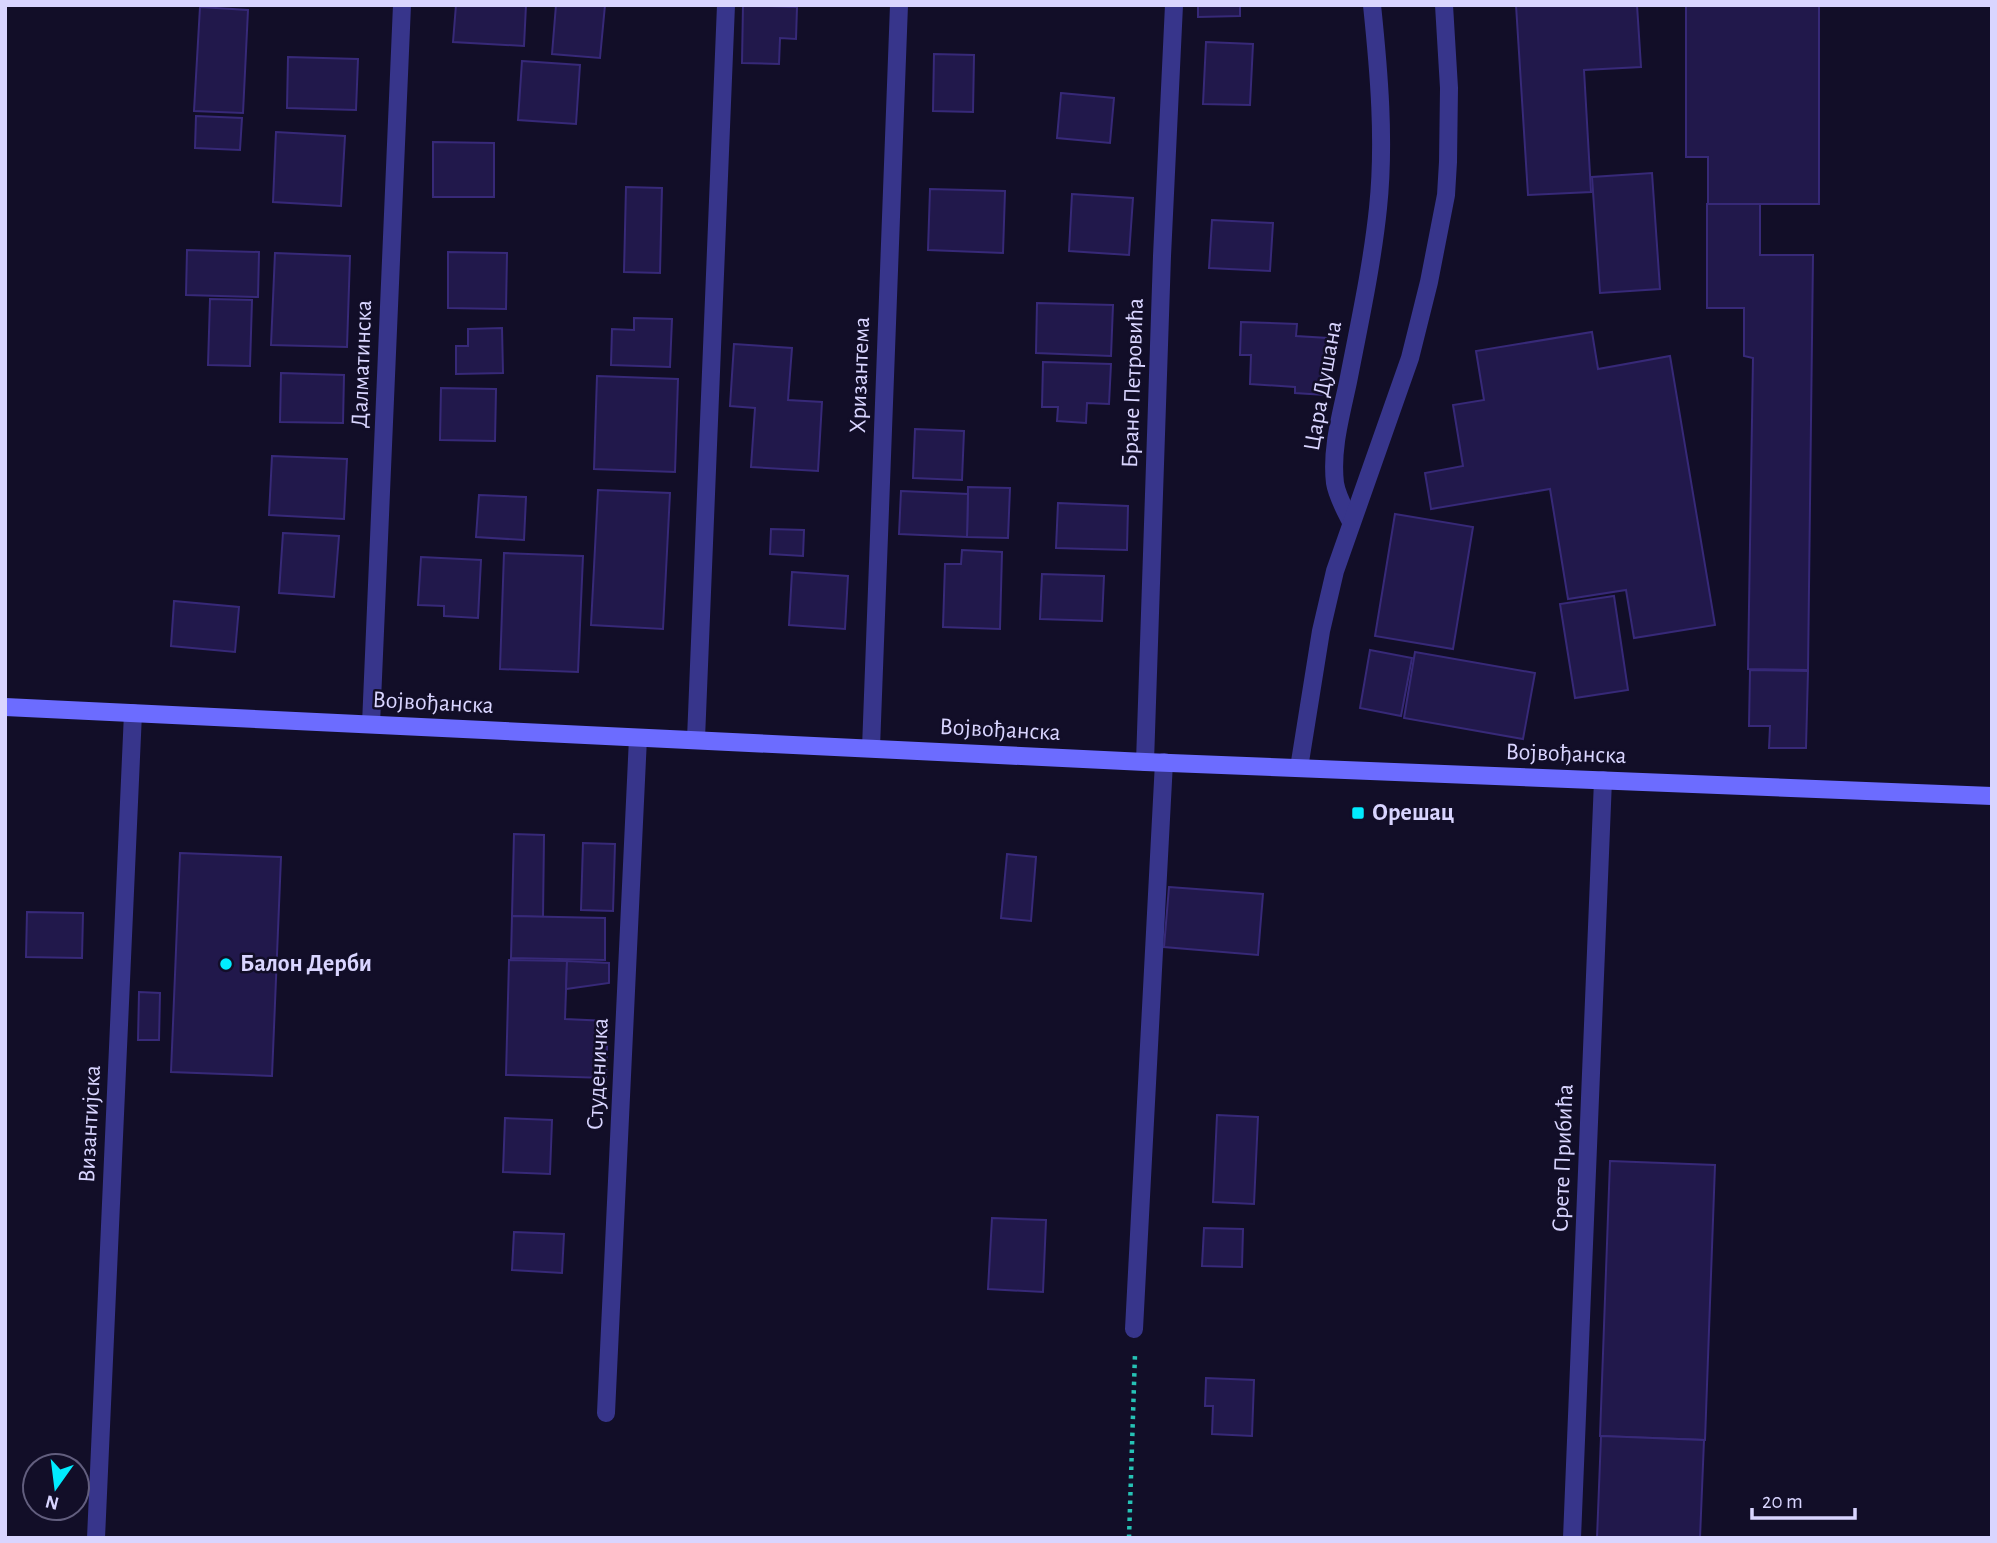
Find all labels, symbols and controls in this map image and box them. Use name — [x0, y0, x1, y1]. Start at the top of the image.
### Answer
street label: Бране Петровића — [1118, 298, 1148, 468]
street label: Далматинска — [348, 300, 376, 428]
street label: Хризантема — [846, 316, 874, 434]
street label: Цара Душана — [1300, 319, 1346, 453]
street label: Војвођанска — [372, 688, 494, 718]
street label: Војвођанска — [939, 715, 1061, 745]
street label: Војвођанска — [1505, 740, 1627, 768]
place label: Орешац — [1372, 801, 1454, 825]
marker: Орешац — [1350, 805, 1366, 821]
place label: Балон Дерби — [240, 952, 372, 976]
marker: Балон Дерби — [218, 956, 234, 972]
street label: Студеничка — [583, 1017, 613, 1131]
street label: Византијска — [75, 1065, 105, 1183]
street label: Срете Прибића — [1548, 1084, 1578, 1232]
north arrow — [21, 1452, 91, 1522]
scale bar — [1752, 1476, 1855, 1520]
text: N — [44, 1491, 61, 1513]
text: 20 m — [1762, 1491, 1803, 1512]

